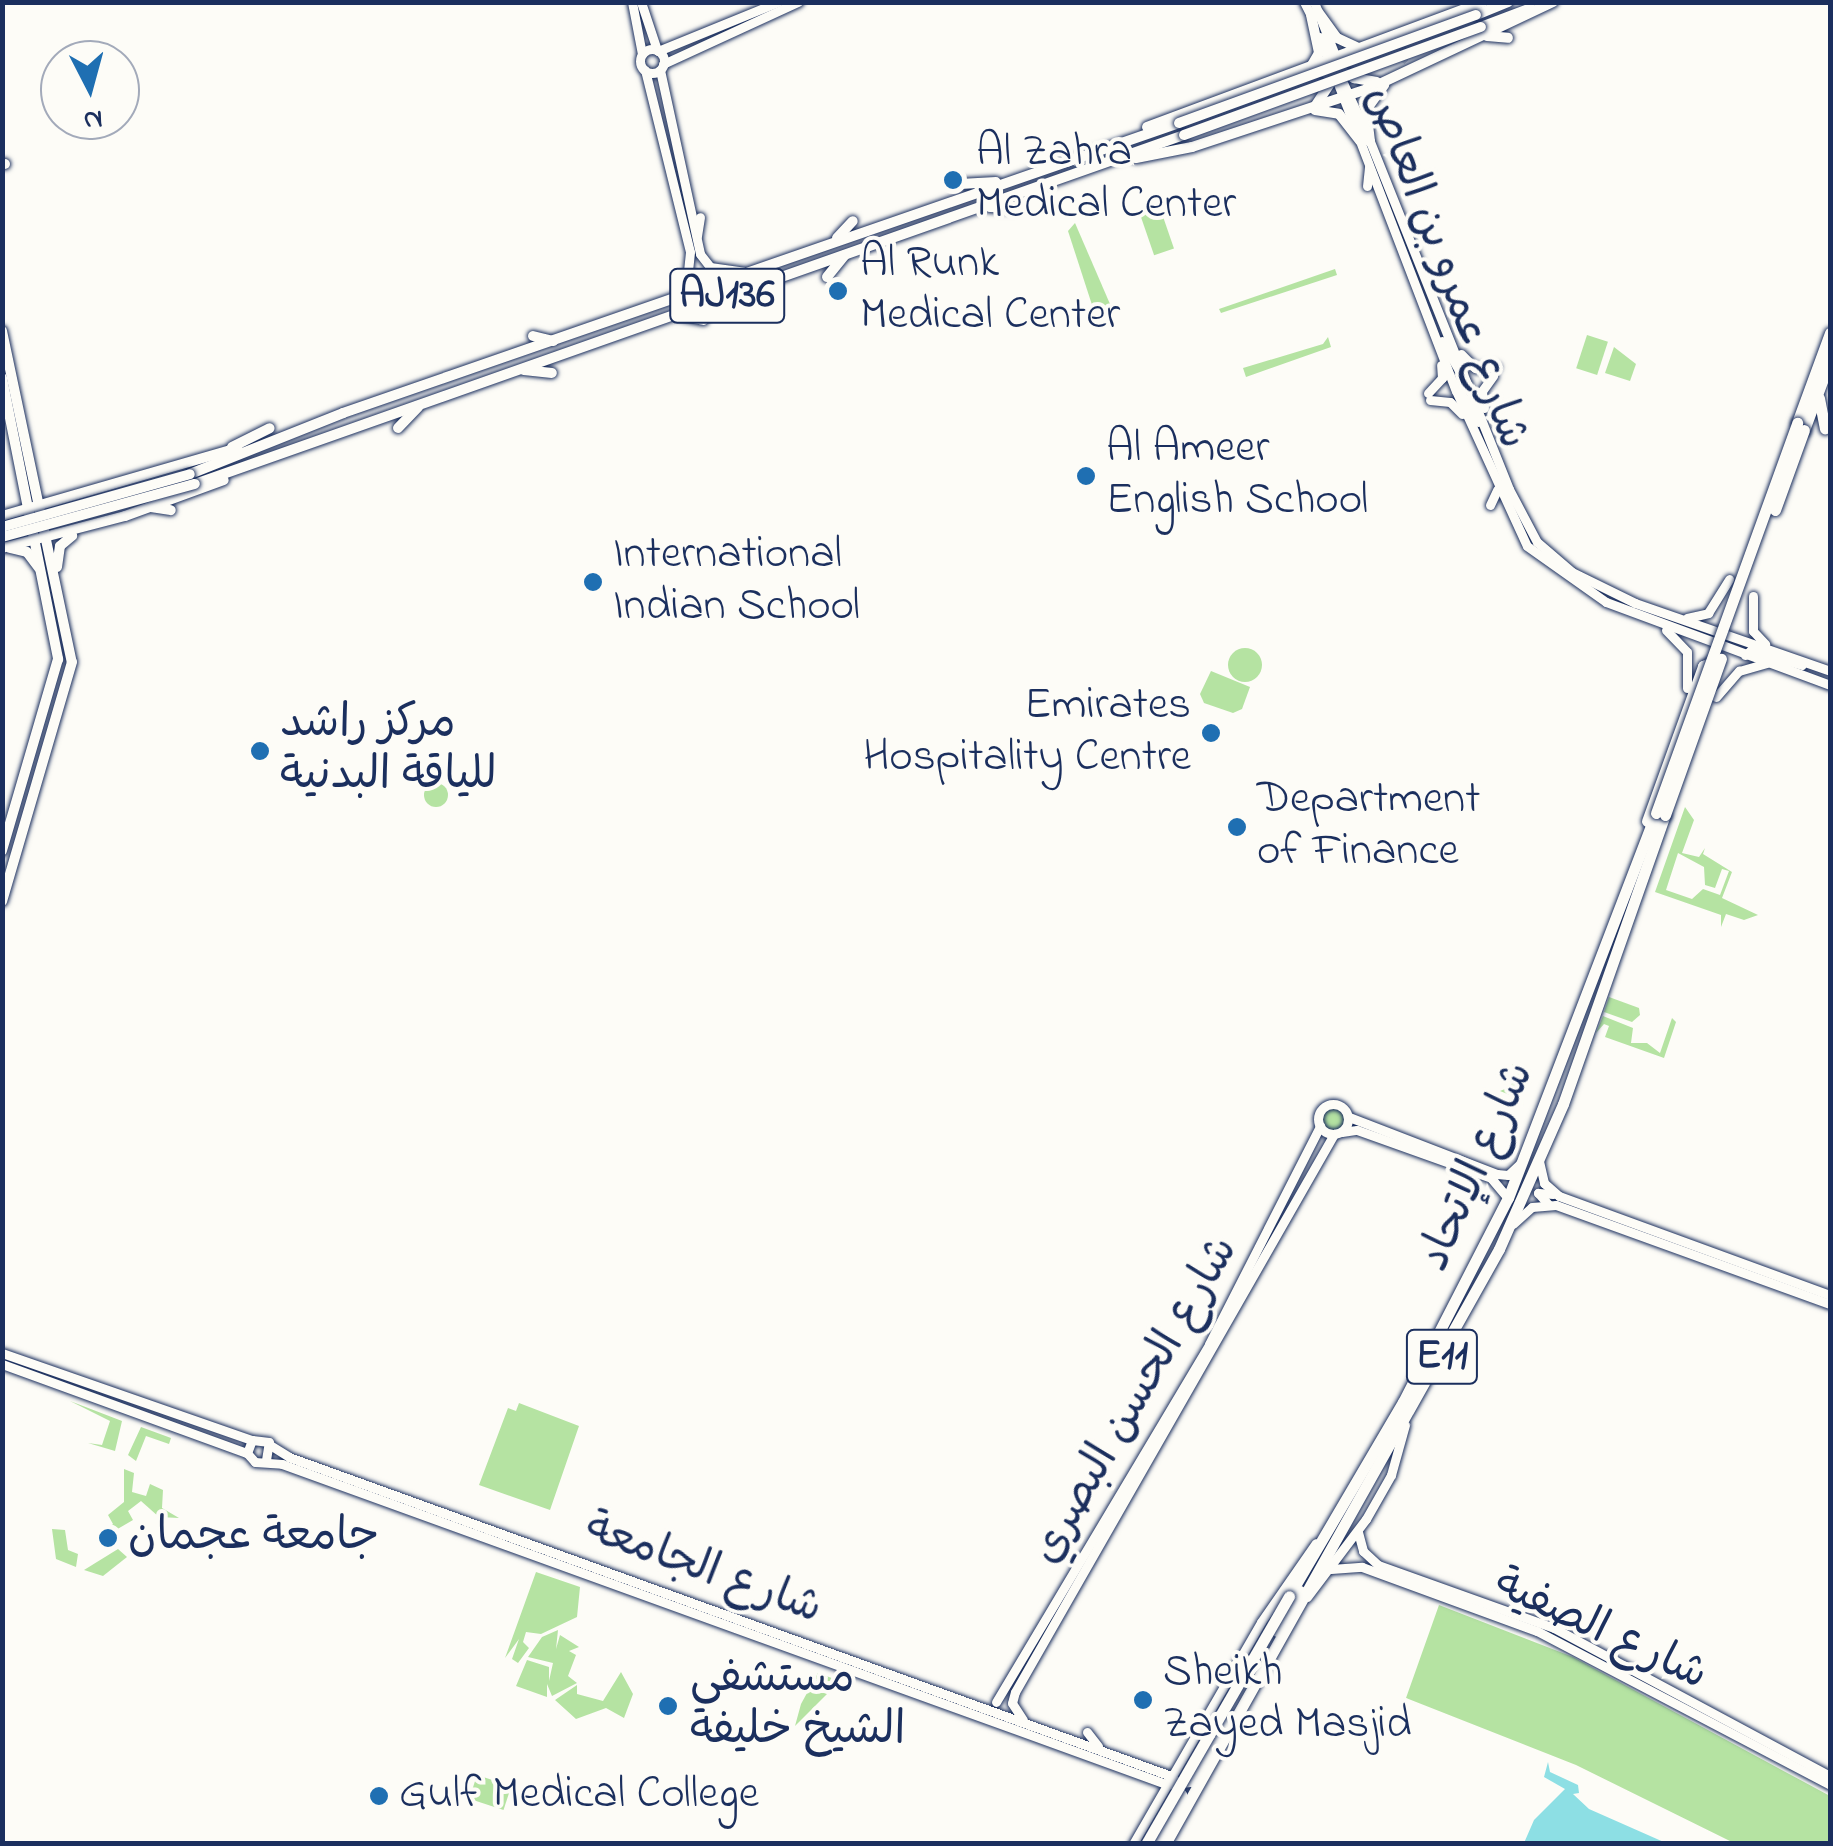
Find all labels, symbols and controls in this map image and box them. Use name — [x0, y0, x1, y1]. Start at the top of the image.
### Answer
north arrow — [40, 40, 140, 140]
street label: شارع عمرو بن العاص — [1351, 79, 1539, 457]
text: N — [81, 97, 105, 140]
place label: Al Zahra Medical Center — [976, 127, 1236, 233]
marker: Al Zahra Medical Center — [940, 167, 966, 193]
place label: Al Runk Medical Center — [860, 238, 1120, 344]
road number: AJ136 — [667, 259, 787, 333]
marker: Al Runk Medical Center — [825, 278, 851, 304]
place label: Al Ameer English School — [1106, 423, 1368, 529]
marker: Al Ameer English School — [1075, 465, 1097, 487]
place label: International Indian School — [613, 529, 860, 635]
marker: International Indian School — [582, 571, 604, 593]
place label: Emirates Hospitality Centre — [863, 680, 1191, 786]
place label: مركز راشد للياقة البدنية — [280, 698, 497, 804]
marker: Emirates Hospitality Centre — [1200, 722, 1222, 744]
marker: مركز راشد للياقة البدنية — [249, 740, 271, 762]
place label: Department of Finance — [1257, 774, 1480, 880]
marker: Department of Finance — [1226, 816, 1248, 838]
street label: شارع الإتحاد — [1408, 1054, 1548, 1280]
street label: شارع الحسن البصري — [1020, 1228, 1252, 1574]
road number: E11 — [1404, 1320, 1480, 1394]
street label: شارع الجامعة — [577, 1502, 829, 1638]
place label: جامعة عجمان — [128, 1511, 379, 1565]
marker: جامعة عجمان — [97, 1527, 119, 1549]
street label: شارع الصفية — [1485, 1558, 1715, 1704]
place label: Sheikh Zayed Masjid — [1163, 1647, 1411, 1753]
place label: مستشفى الشيخ خليفة — [690, 1653, 905, 1759]
marker: Sheikh Zayed Masjid — [1132, 1689, 1154, 1711]
marker: مستشفى الشيخ خليفة — [655, 1693, 681, 1719]
place label: Gulf Medical College — [399, 1769, 759, 1823]
marker: Gulf Medical College — [368, 1785, 390, 1807]

